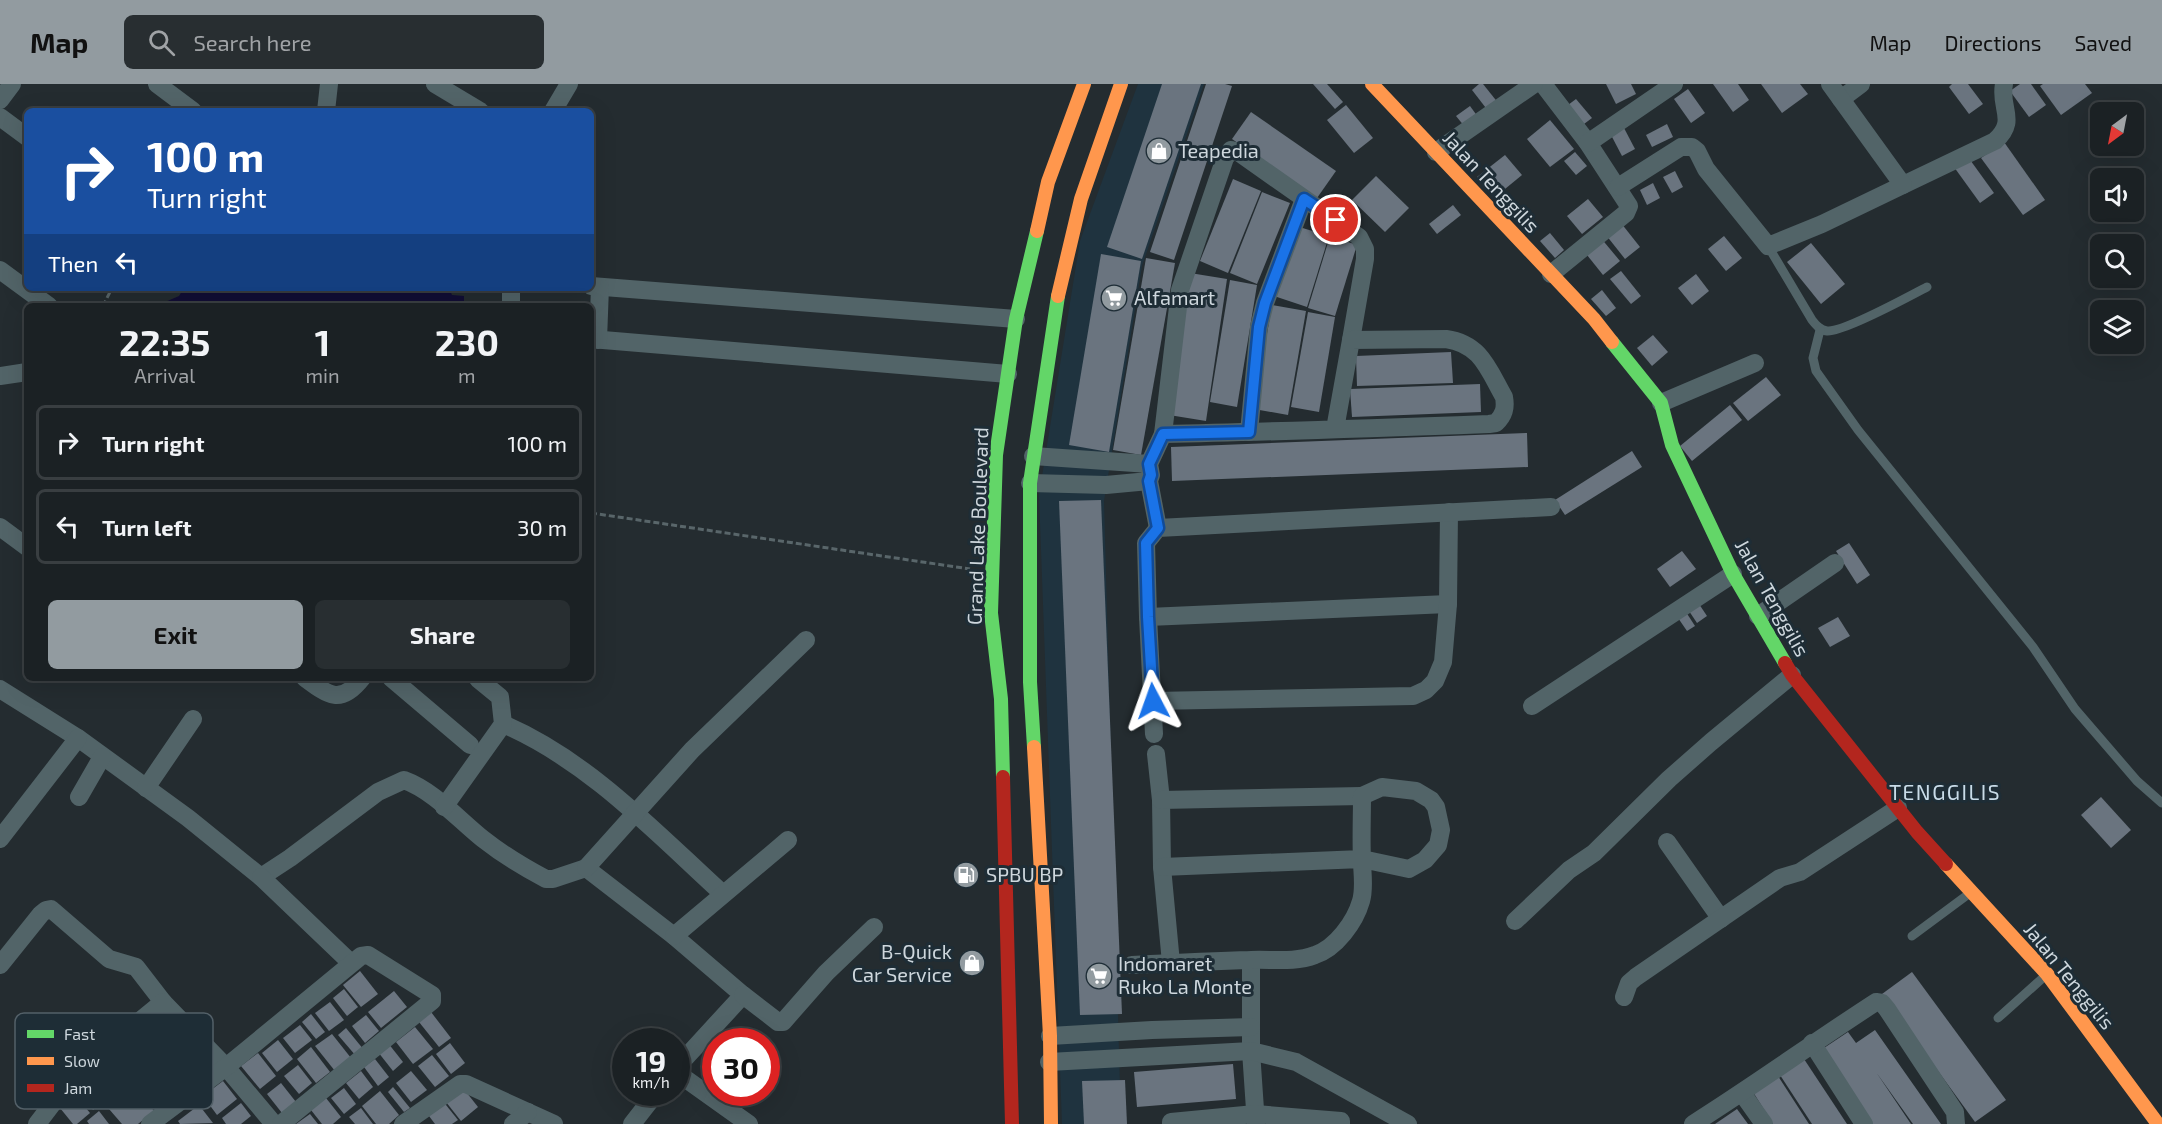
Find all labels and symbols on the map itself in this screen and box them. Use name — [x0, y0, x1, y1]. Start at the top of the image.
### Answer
north arrow — [2090, 102, 2144, 156]
street label: Jalan Tenggilis — [1438, 125, 1545, 237]
shop icon: Teapedia — [1144, 136, 1174, 166]
place label: Teapedia — [1178, 138, 1259, 162]
pin — [1310, 194, 1361, 245]
supermarket icon: Alfamart — [1099, 283, 1129, 313]
place label: Alfamart — [1134, 285, 1215, 309]
street label: Grand Lake Boulevard — [962, 427, 992, 625]
street label: Jalan Tenggilis — [1731, 535, 1815, 660]
position arrow — [1121, 669, 1185, 733]
district label: TENGGILIS — [1889, 779, 2001, 804]
fuel station icon: SPBU BP — [951, 860, 981, 890]
place label: SPBU BP — [986, 862, 1063, 886]
street label: Jalan Tenggilis — [2019, 917, 2120, 1034]
place label: B-Quick Car Service — [852, 939, 952, 986]
shop icon: B-Quick Car Service — [957, 948, 987, 978]
place label: Indomaret Ruko La Monte — [1118, 951, 1252, 998]
supermarket icon: Indomaret Ruko La Monte — [1084, 961, 1114, 991]
legend — [15, 1013, 213, 1109]
text: Fast — [64, 1024, 95, 1043]
speed limit sign: 30 — [702, 1028, 780, 1106]
text: Slow — [64, 1051, 100, 1070]
text: Jam — [64, 1078, 92, 1097]

